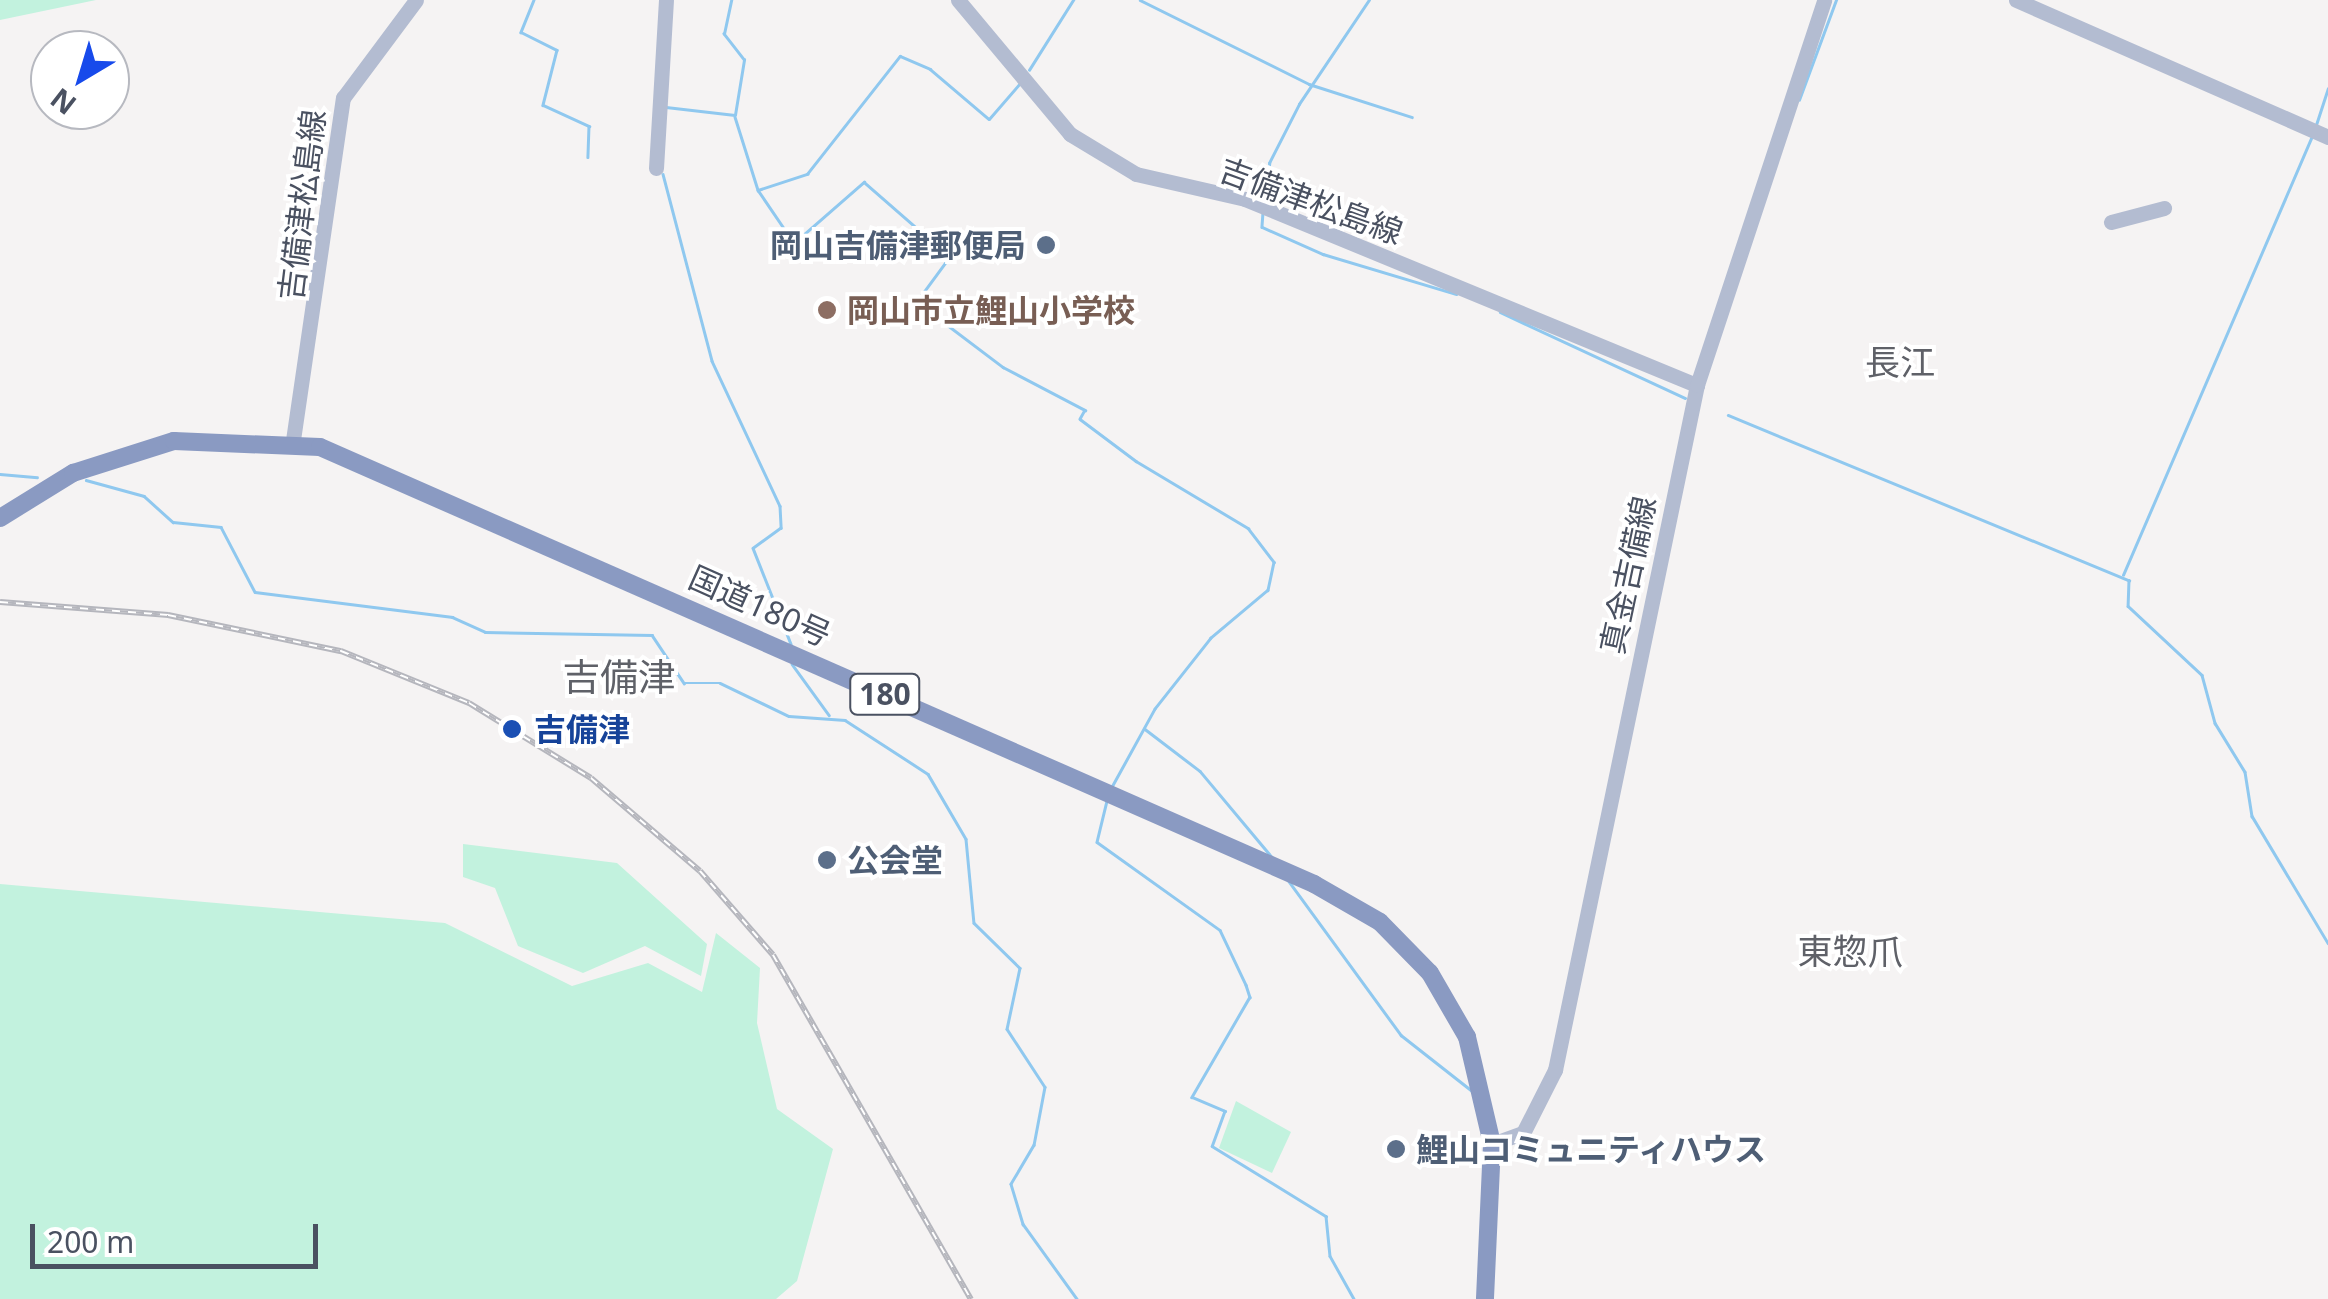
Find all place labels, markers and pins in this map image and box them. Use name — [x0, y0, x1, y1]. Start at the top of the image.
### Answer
place label: 岡山吉備津郵便局 — [770, 226, 1026, 264]
marker: 岡山吉備津郵便局 — [1035, 234, 1057, 256]
place label: 岡山市立鯉山小学校 — [847, 291, 1135, 329]
marker: 岡山市立鯉山小学校 — [816, 299, 838, 321]
place label: 吉備津 — [534, 710, 630, 748]
marker: 吉備津 — [499, 716, 525, 742]
place label: 公会堂 — [847, 841, 943, 879]
marker: 公会堂 — [816, 849, 838, 871]
place label: 鯉山コミュニティハウス — [1416, 1130, 1768, 1168]
marker: 鯉山コミュニティハウス — [1385, 1138, 1407, 1160]

